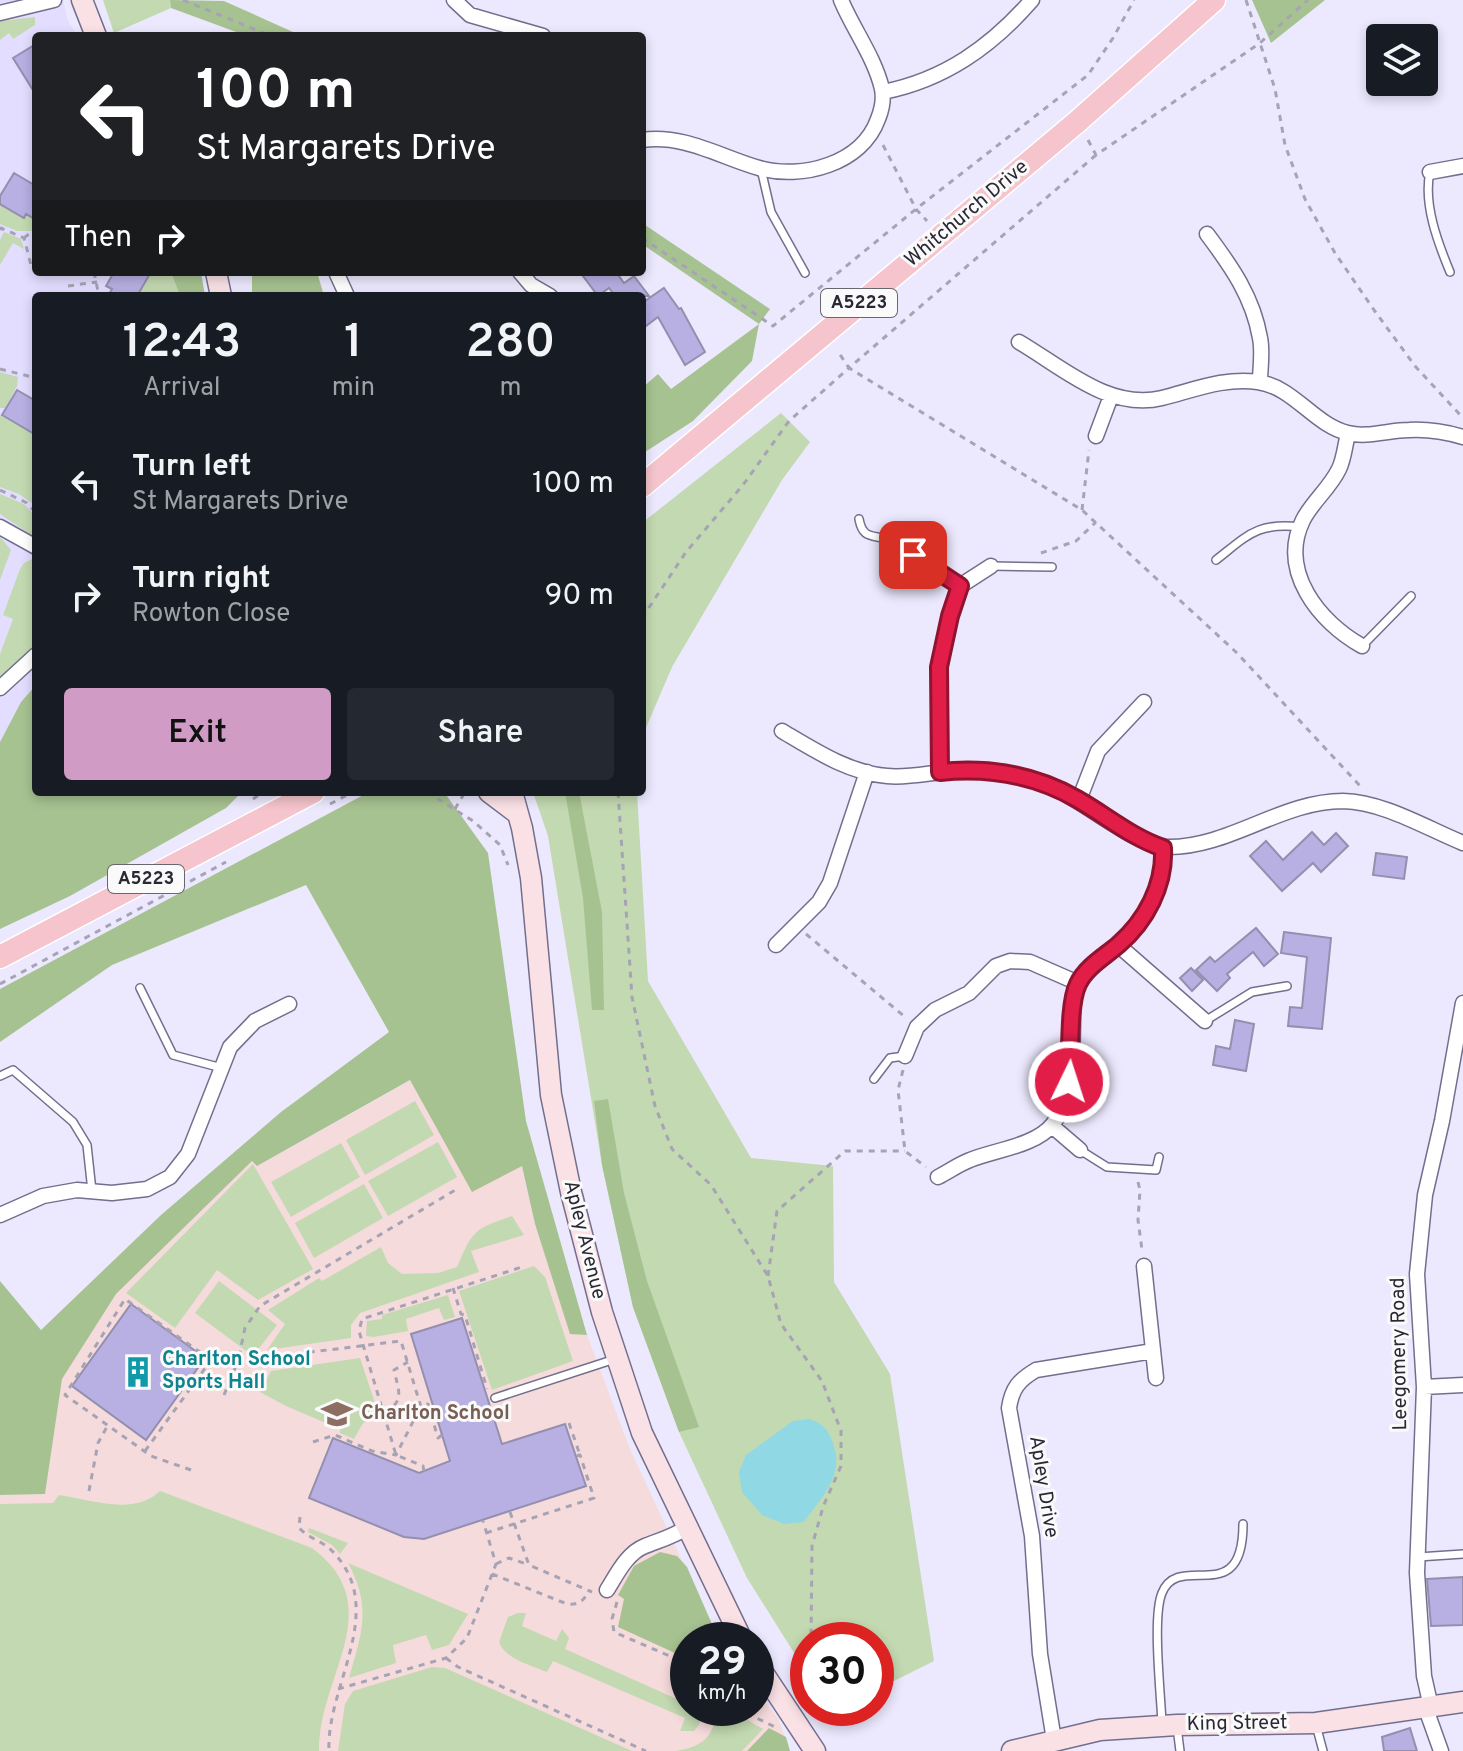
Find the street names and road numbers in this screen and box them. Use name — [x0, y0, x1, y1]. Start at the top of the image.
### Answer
street label: Whitchurch Drive — [900, 155, 1034, 273]
road number: A5223 — [821, 289, 897, 317]
road number: A5223 — [108, 865, 184, 893]
street label: Apley Avenue — [557, 1178, 611, 1302]
street label: Leegomery Road — [1386, 1277, 1414, 1431]
street label: Apley Drive — [1022, 1434, 1064, 1540]
street label: King Street — [1186, 1710, 1288, 1738]

